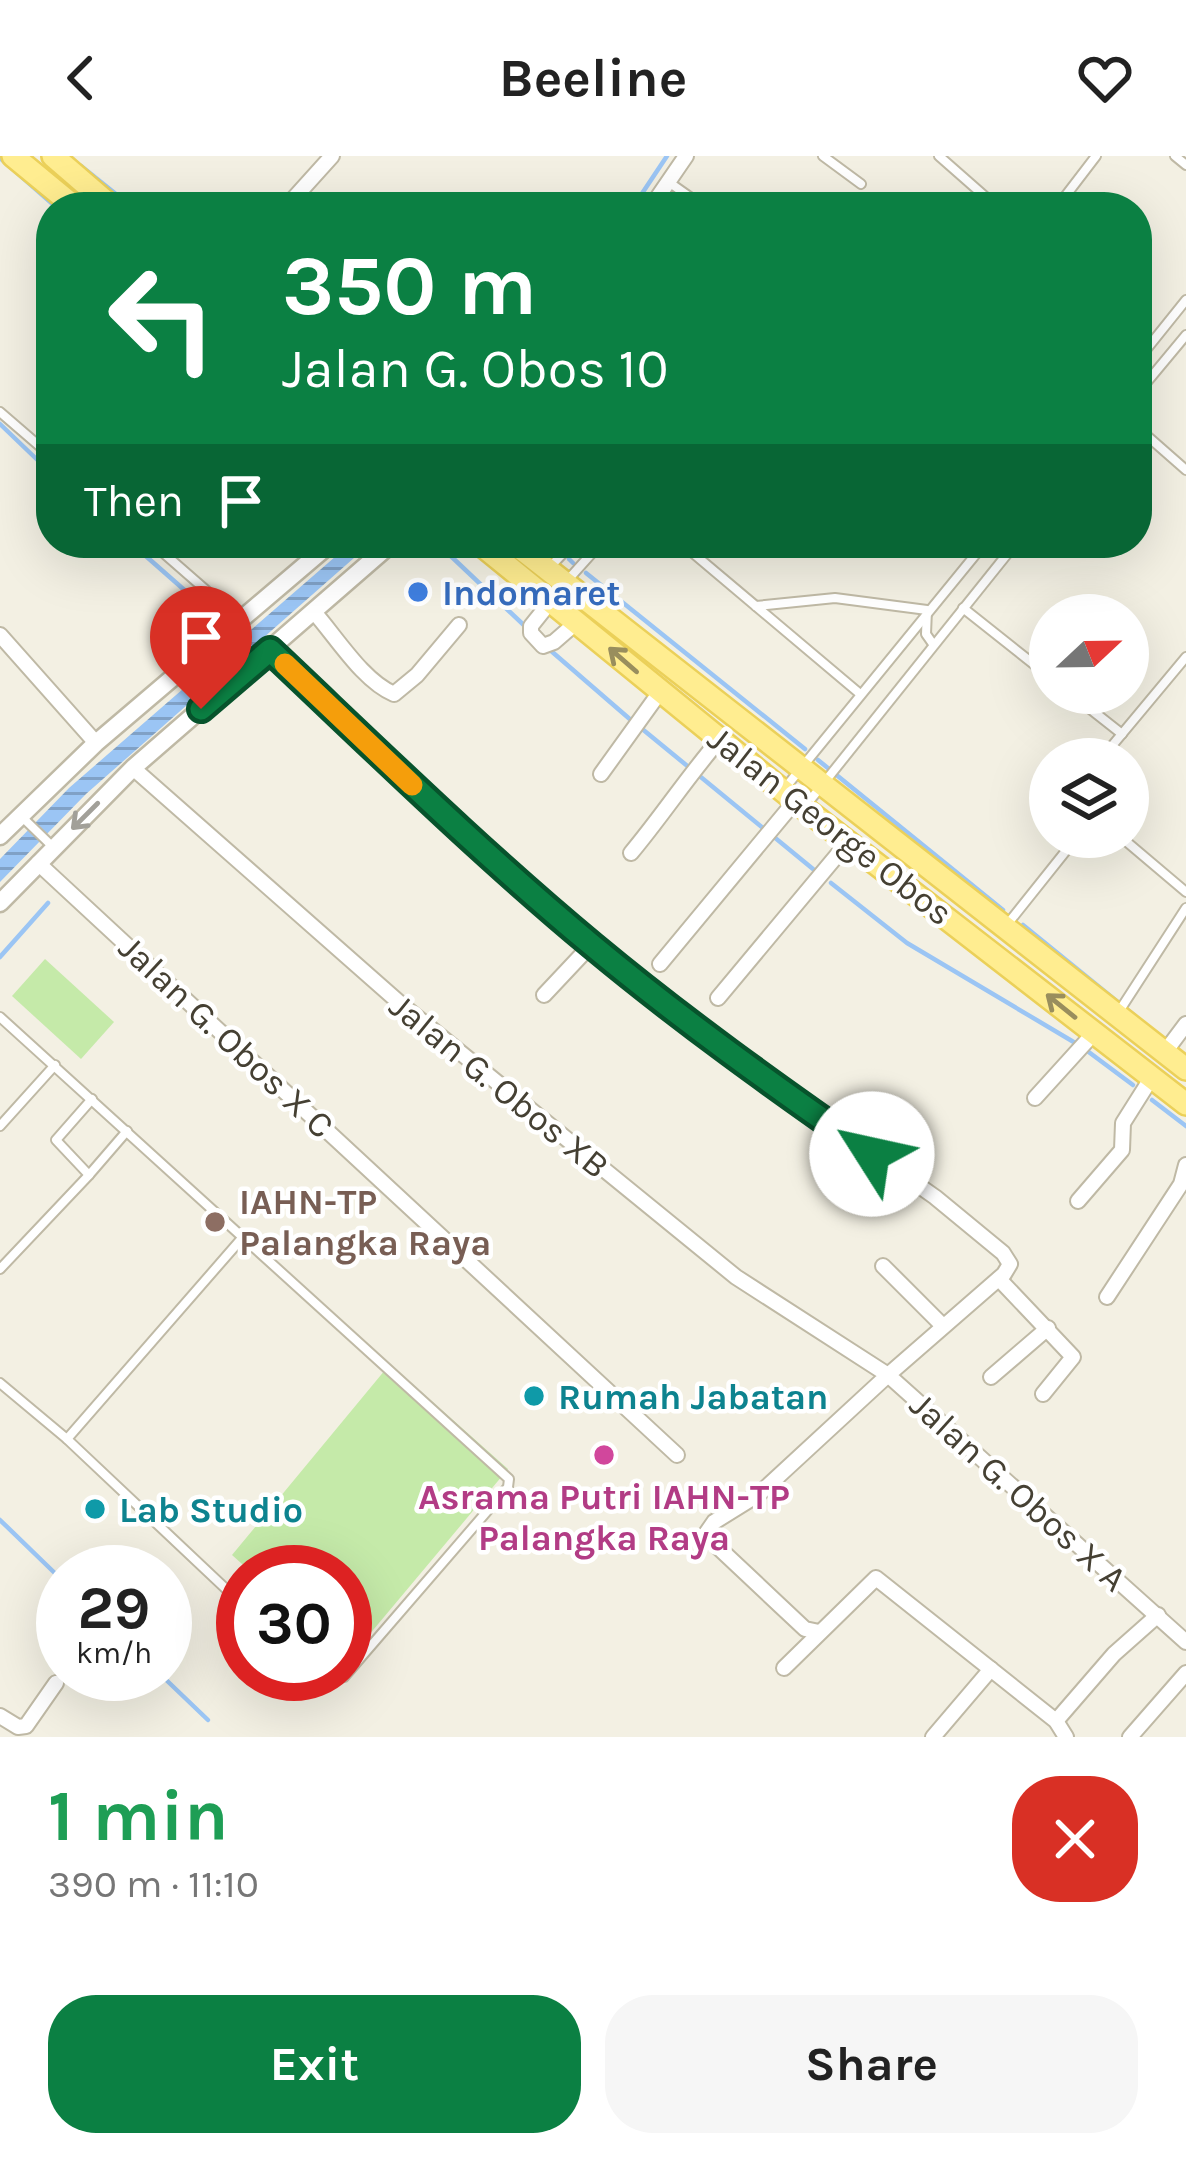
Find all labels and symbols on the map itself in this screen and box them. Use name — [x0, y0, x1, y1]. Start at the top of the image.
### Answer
place label: Indomaret — [442, 572, 621, 614]
marker: Indomaret — [405, 579, 431, 605]
pin — [150, 586, 252, 709]
north arrow — [1029, 594, 1149, 714]
one-way arrow — [609, 647, 639, 674]
street label: Jalan George Obos — [700, 717, 961, 934]
one-way arrow — [71, 801, 100, 829]
street label: Jalan G. Obos X C — [110, 927, 342, 1147]
street label: Jalan G. Obos XB — [381, 985, 617, 1187]
one-way arrow — [1045, 993, 1077, 1020]
position arrow — [809, 1091, 935, 1217]
place label: IAHN-TP Palangka Raya — [239, 1181, 491, 1265]
marker: IAHN-TP Palangka Raya — [202, 1209, 228, 1235]
place label: Rumah Jabatan — [558, 1376, 828, 1418]
marker: Rumah Jabatan — [521, 1383, 547, 1409]
street label: Jalan G. Obos X A — [901, 1384, 1135, 1600]
marker: Asrama Putri IAHN-TP Palangka Raya — [591, 1442, 617, 1468]
place label: Asrama Putri IAHN-TP Palangka Raya — [418, 1476, 790, 1560]
place label: Lab Studio — [119, 1489, 303, 1531]
marker: Lab Studio — [82, 1496, 108, 1522]
speed limit sign: 30 — [216, 1545, 372, 1701]

